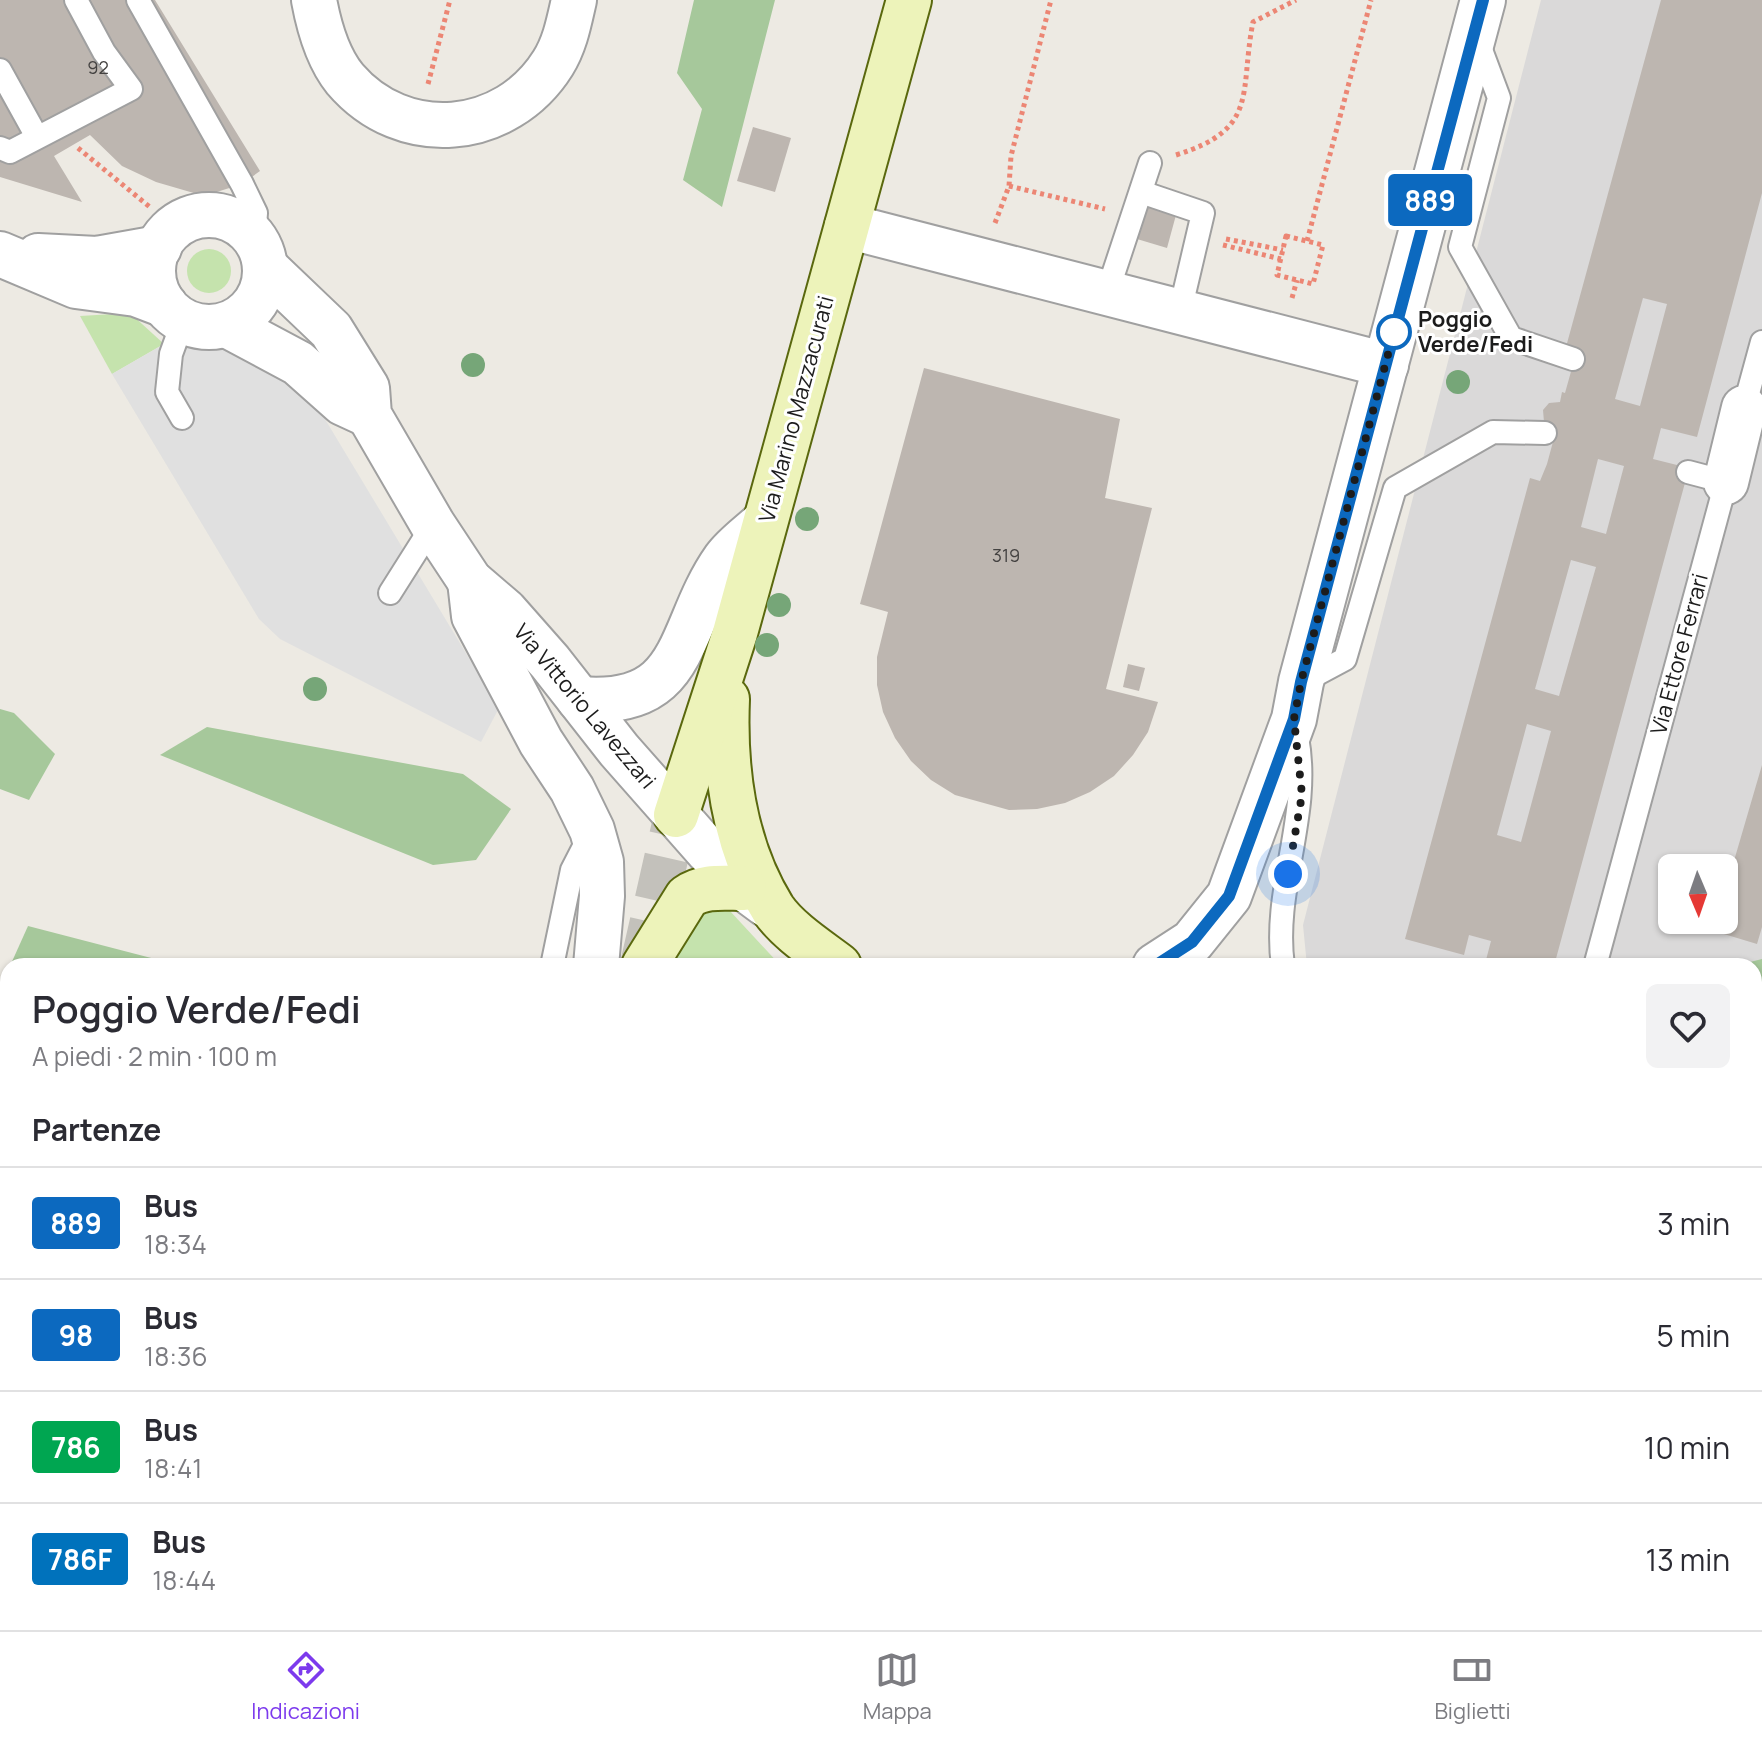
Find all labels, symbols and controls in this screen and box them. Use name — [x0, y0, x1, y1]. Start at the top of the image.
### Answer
house number: 92 — [87, 55, 109, 79]
line badge: 889 — [1384, 174, 1476, 226]
text: 889 — [1404, 181, 1456, 219]
street label: Via Marino Mazzacurati — [751, 292, 841, 526]
place label: Poggio Verde/Fedi — [1418, 304, 1533, 359]
marker: Poggio Verde/Fedi — [1377, 315, 1411, 349]
house number: 319 — [992, 543, 1020, 567]
street label: Via Ettore Ferrari — [1643, 570, 1715, 738]
street label: Via Vittorio Lavezzari — [507, 617, 663, 795]
your location — [1268, 854, 1308, 894]
north arrow — [1658, 854, 1738, 934]
map controls — [1658, 854, 1738, 934]
text: Poggio Verde/Fedi — [32, 982, 361, 1034]
button: heart — [1646, 984, 1730, 1068]
text: A piedi · 2 min · 100 m — [32, 1038, 277, 1074]
text: Partenze — [32, 1109, 161, 1150]
text: Bus — [144, 1185, 198, 1226]
text: 3 min — [1657, 1203, 1730, 1244]
text: 889 — [50, 1204, 102, 1242]
text: 18:34 — [144, 1226, 207, 1262]
text: Bus — [144, 1297, 198, 1338]
text: 5 min — [1656, 1315, 1730, 1356]
text: 98 — [59, 1316, 93, 1354]
text: 18:36 — [144, 1338, 208, 1374]
text: Bus — [144, 1409, 198, 1450]
text: 10 min — [1644, 1427, 1730, 1468]
text: 786 — [51, 1428, 101, 1466]
text: 18:41 — [144, 1450, 202, 1486]
text: Bus — [152, 1521, 206, 1562]
text: 13 min — [1645, 1539, 1730, 1580]
text: 786F — [48, 1540, 112, 1578]
text: 18:44 — [152, 1562, 216, 1598]
tab: Indicazioni — [251, 1648, 360, 1726]
tab: Mappa — [863, 1648, 932, 1726]
tab: Biglietti — [1434, 1648, 1511, 1726]

